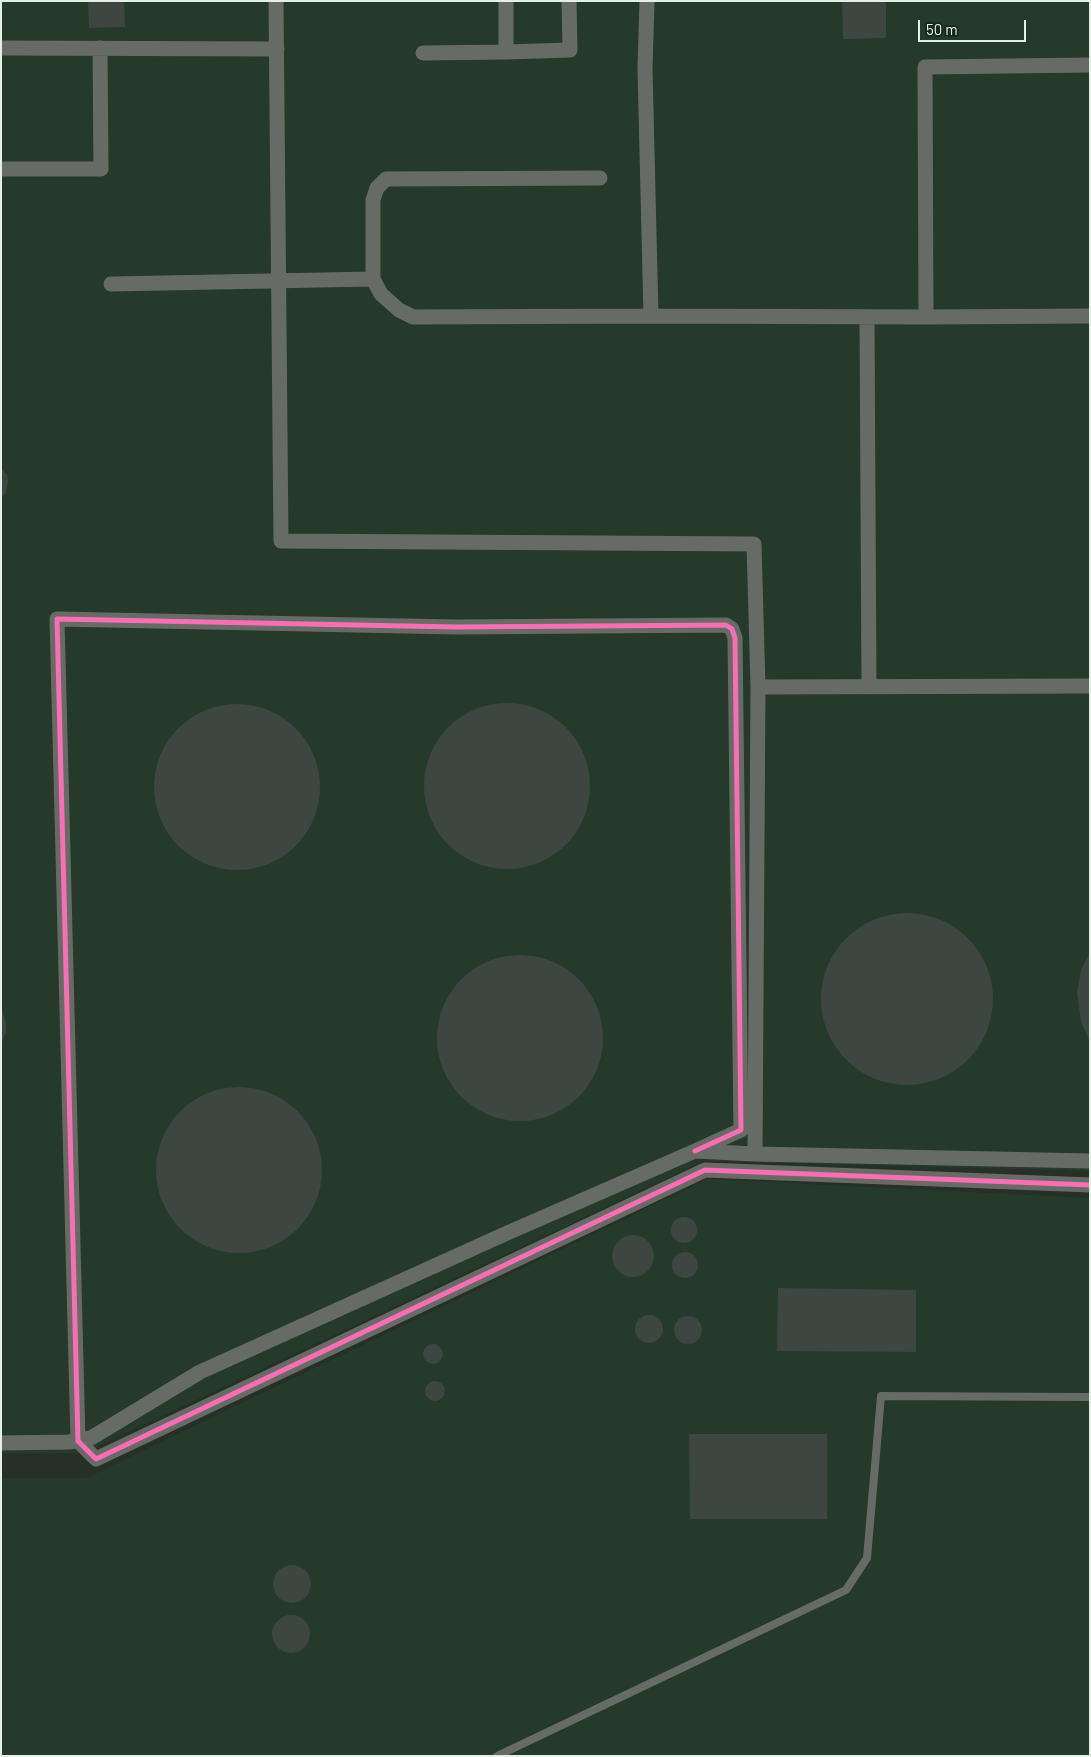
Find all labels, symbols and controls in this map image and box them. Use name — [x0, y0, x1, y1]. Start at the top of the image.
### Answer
scale bar — [921, 10, 1028, 42]
text: 50 m — [926, 20, 958, 38]

